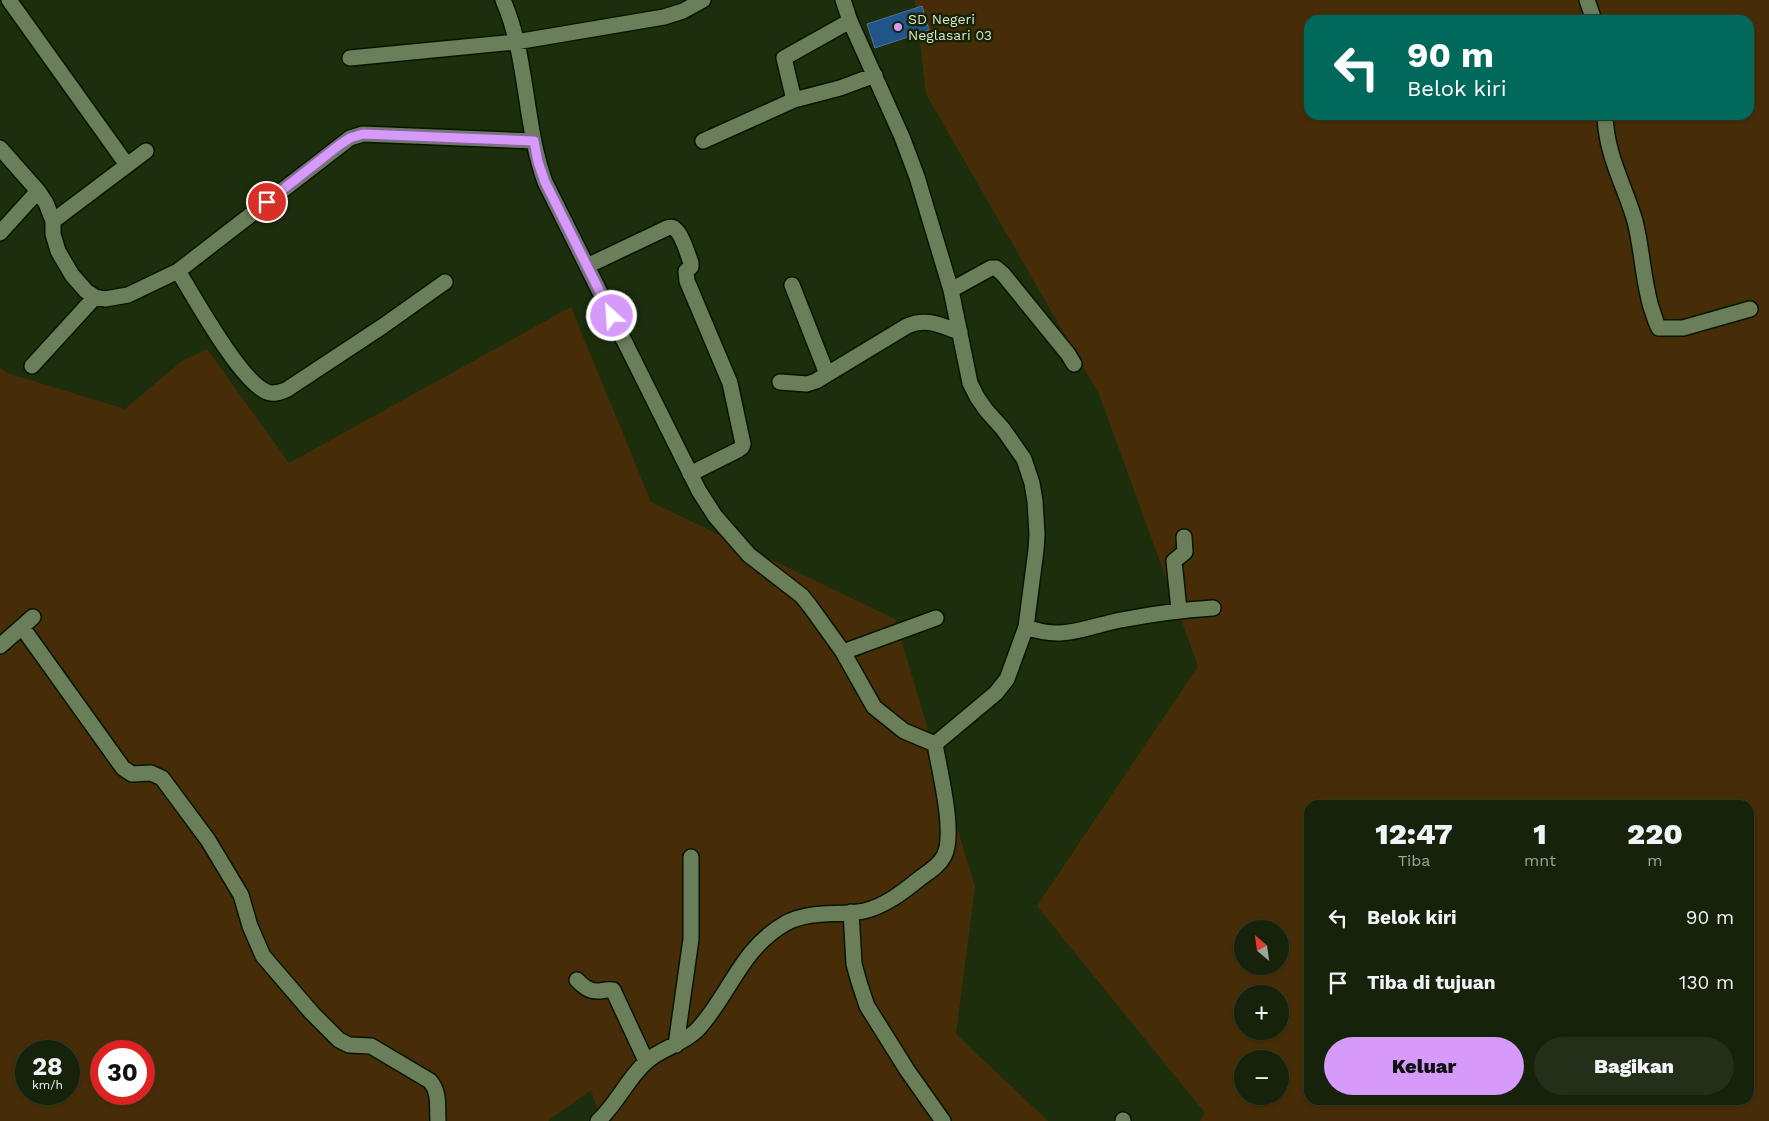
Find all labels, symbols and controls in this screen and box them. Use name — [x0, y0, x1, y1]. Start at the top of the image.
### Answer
place label: SD Negeri Neglasari 03 — [908, 11, 992, 43]
marker: SD Negeri Neglasari 03 — [892, 21, 904, 33]
text: 90 m — [1407, 34, 1494, 76]
icon: left — [1324, 35, 1389, 100]
text: Belok kiri — [1407, 76, 1507, 101]
pin — [246, 181, 288, 223]
icon: arrive — [253, 188, 281, 216]
position arrow — [585, 289, 637, 341]
text: 12:47 — [1375, 816, 1453, 851]
text: 1 — [1533, 816, 1547, 851]
text: 220 — [1627, 816, 1683, 851]
text: Tiba — [1398, 851, 1430, 870]
text: mnt — [1524, 851, 1556, 870]
text: m — [1647, 851, 1663, 870]
icon: left — [1324, 904, 1352, 932]
text: Belok kiri — [1367, 906, 1457, 929]
text: 90 m — [1686, 906, 1734, 929]
north arrow — [1234, 920, 1289, 975]
map controls — [1234, 920, 1289, 1105]
icon: arrive — [1324, 969, 1352, 997]
text: Tiba di tujuan — [1367, 971, 1496, 994]
text: 130 m — [1679, 971, 1734, 994]
button: + — [1234, 985, 1289, 1040]
button: Keluar — [1324, 1037, 1524, 1095]
button: Bagikan — [1534, 1037, 1734, 1095]
speed limit sign: 30 — [90, 1040, 155, 1105]
button: − — [1234, 1050, 1289, 1105]
text: 28 — [32, 1052, 63, 1081]
text: km/h — [32, 1078, 63, 1092]

